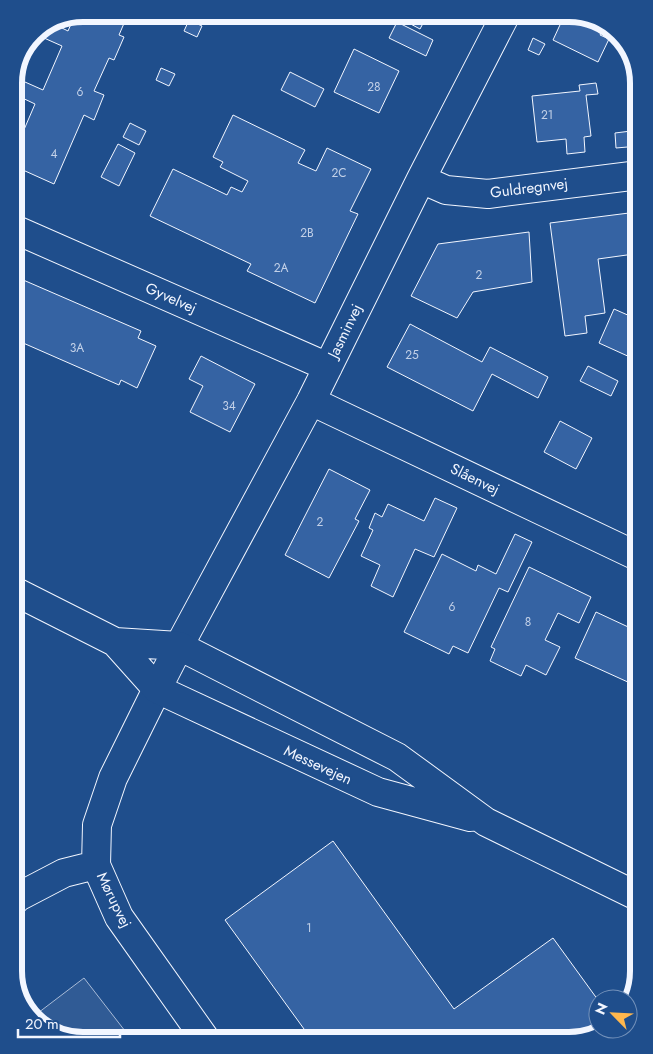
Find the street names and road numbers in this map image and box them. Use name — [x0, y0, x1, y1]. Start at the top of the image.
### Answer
street label: Guldregnvej — [489, 172, 569, 204]
street label: Gyvelvej — [142, 277, 200, 319]
street label: Jasminvej — [321, 300, 368, 364]
street label: Slåenvej — [447, 458, 503, 500]
street label: Messevejen — [280, 740, 356, 790]
street label: Mørupvej — [91, 868, 137, 932]

